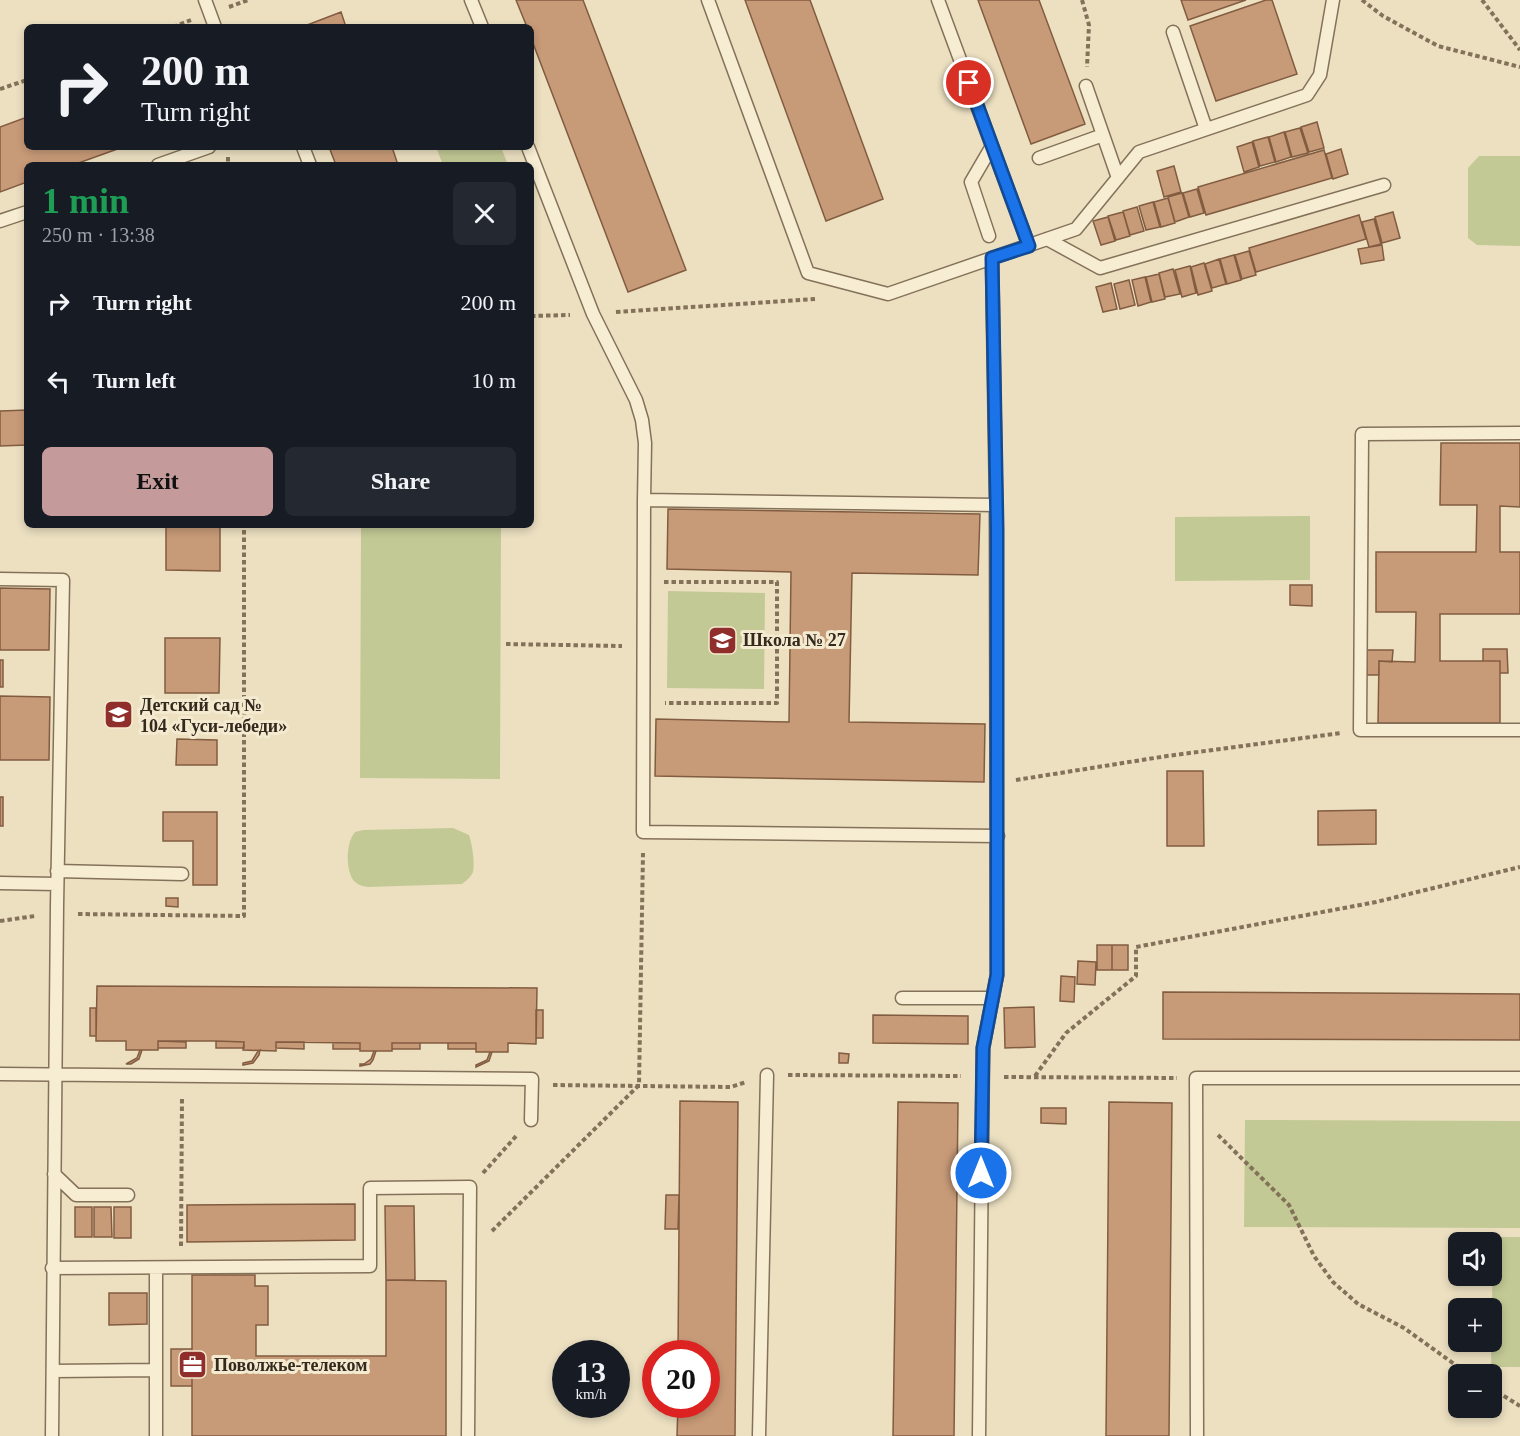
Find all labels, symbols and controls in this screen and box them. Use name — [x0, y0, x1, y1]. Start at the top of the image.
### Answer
icon: right — [42, 48, 120, 126]
text: 200 m — [141, 48, 250, 94]
pin — [943, 57, 994, 108]
icon: arrive — [952, 66, 985, 99]
text: Turn right — [141, 97, 250, 127]
text: 1 min — [42, 181, 129, 221]
button: close — [453, 182, 516, 245]
text: 250 m · 13:38 — [42, 224, 155, 246]
icon: right — [42, 287, 75, 320]
text: Turn right — [93, 290, 192, 315]
text: 200 m — [460, 290, 516, 315]
icon: left — [42, 365, 75, 398]
text: Turn left — [93, 368, 176, 393]
text: 10 m — [471, 368, 516, 393]
button: Exit — [42, 447, 273, 516]
button: Share — [285, 447, 516, 516]
school or university icon: Школа № 27 — [706, 624, 738, 656]
place label: Школа № 27 — [743, 630, 846, 650]
place label: Детский сад № 104 «Гуси-лебеди» — [140, 695, 287, 736]
school or university icon: Детский сад № 104 «Гуси-лебеди» — [103, 699, 135, 731]
position arrow — [949, 1141, 1013, 1205]
map controls — [1448, 1232, 1502, 1418]
button: sound — [1448, 1232, 1502, 1286]
button: + — [1448, 1298, 1502, 1352]
speed limit sign: 20 — [642, 1340, 720, 1418]
office icon: Поволжье-телеком — [177, 1349, 209, 1381]
place label: Поволжье-телеком — [214, 1355, 368, 1375]
text: 13 — [576, 1355, 606, 1388]
button: − — [1448, 1364, 1502, 1418]
text: km/h — [576, 1386, 606, 1402]

